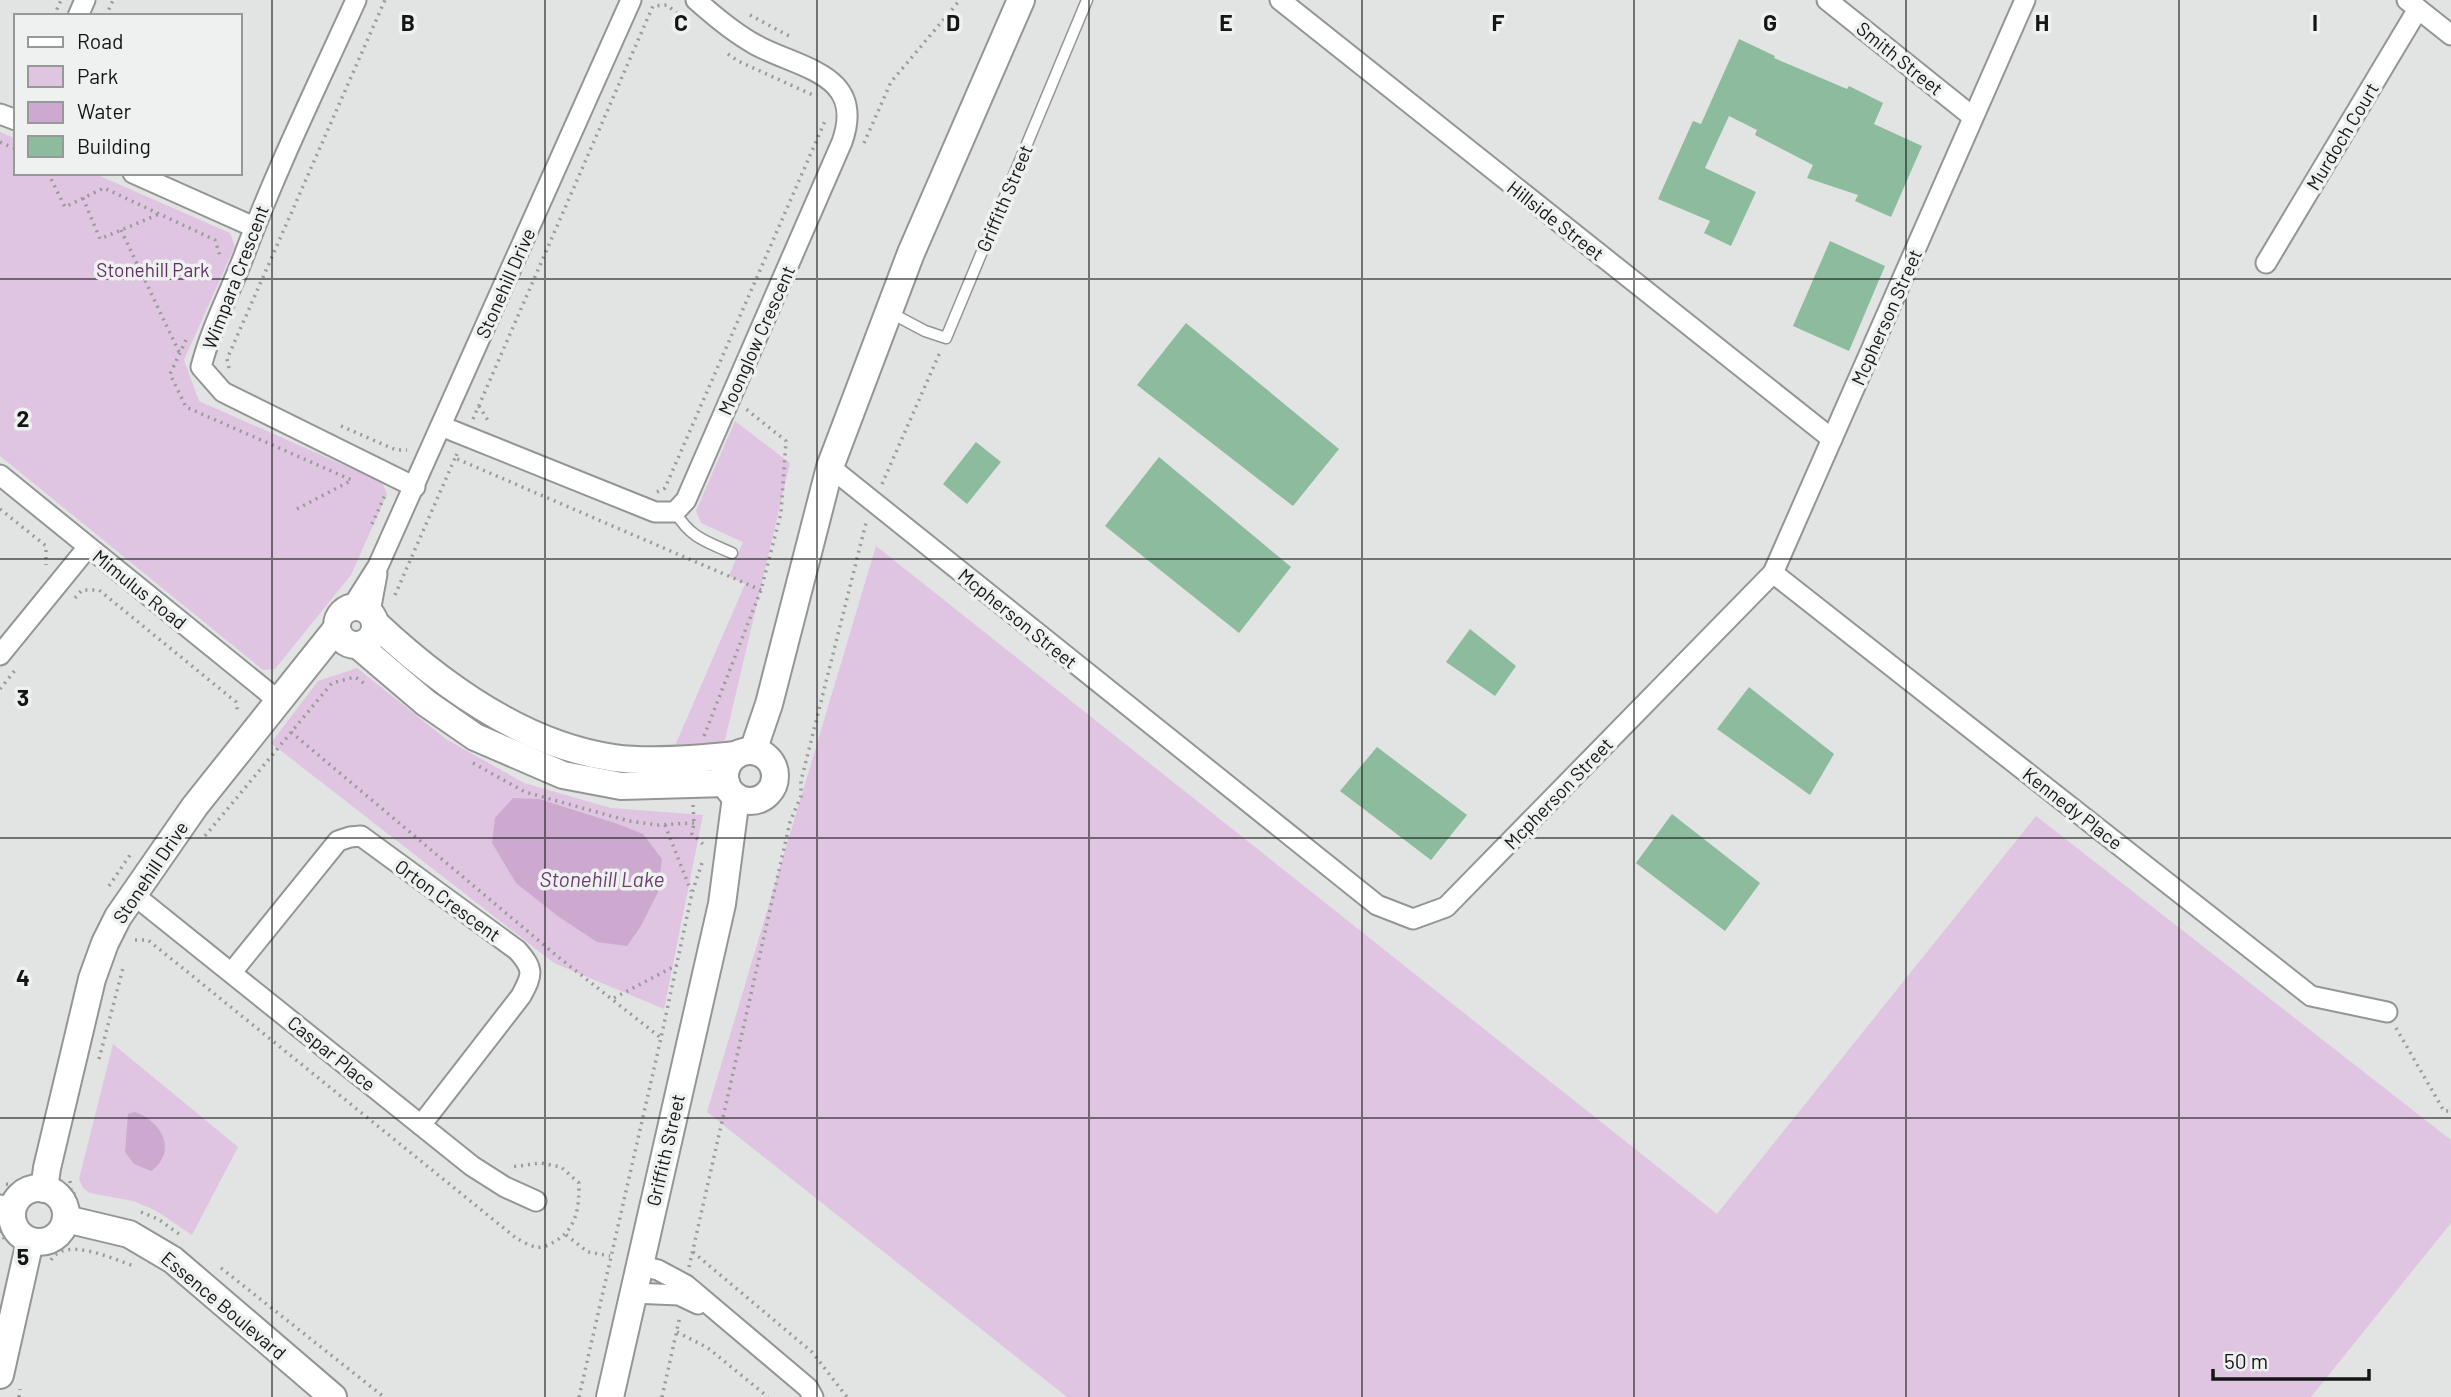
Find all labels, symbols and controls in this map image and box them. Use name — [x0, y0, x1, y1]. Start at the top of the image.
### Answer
text: B — [401, 8, 415, 36]
text: C — [674, 8, 688, 36]
text: D — [946, 8, 960, 36]
text: E — [1219, 8, 1233, 36]
text: F — [1492, 8, 1505, 36]
text: G — [1763, 8, 1777, 36]
text: H — [2035, 8, 2049, 36]
text: I — [2312, 8, 2318, 36]
legend — [14, 14, 242, 175]
street label: Smith Street — [1852, 16, 1948, 100]
text: Road — [77, 28, 123, 53]
text: Park — [77, 63, 118, 88]
street label: Murdoch Court — [2301, 78, 2383, 194]
text: Water — [77, 98, 132, 123]
text: Building — [77, 133, 151, 158]
street label: Griffith Street — [971, 141, 1037, 255]
street label: Hillside Street — [1503, 175, 1609, 265]
street label: Wimpara Crescent — [197, 202, 273, 352]
street label: Stonehill Drive — [470, 224, 540, 342]
street label: Mcpherson Street — [1846, 245, 1926, 389]
park label: Stonehill Park — [96, 258, 210, 281]
street label: Moonglow Crescent — [713, 262, 799, 418]
text: 2 — [17, 404, 29, 432]
street label: Mimulus Road — [89, 544, 191, 634]
street label: Mcpherson Street — [954, 563, 1082, 673]
text: 3 — [17, 683, 29, 711]
street label: Mcpherson Street — [1499, 732, 1617, 854]
street label: Kennedy Place — [2019, 762, 2127, 854]
street label: Stonehill Drive — [107, 817, 193, 927]
street label: Orton Crescent — [391, 854, 505, 946]
water label: Stonehill Lake — [540, 866, 664, 891]
text: 4 — [16, 963, 30, 991]
street label: Caspar Place — [283, 1011, 381, 1095]
street label: Griffith Street — [641, 1092, 689, 1208]
text: 5 — [17, 1242, 29, 1270]
street label: Essence Boulevard — [157, 1246, 291, 1364]
scale bar — [2213, 1338, 2369, 1382]
text: 50 m — [2224, 1348, 2268, 1373]

